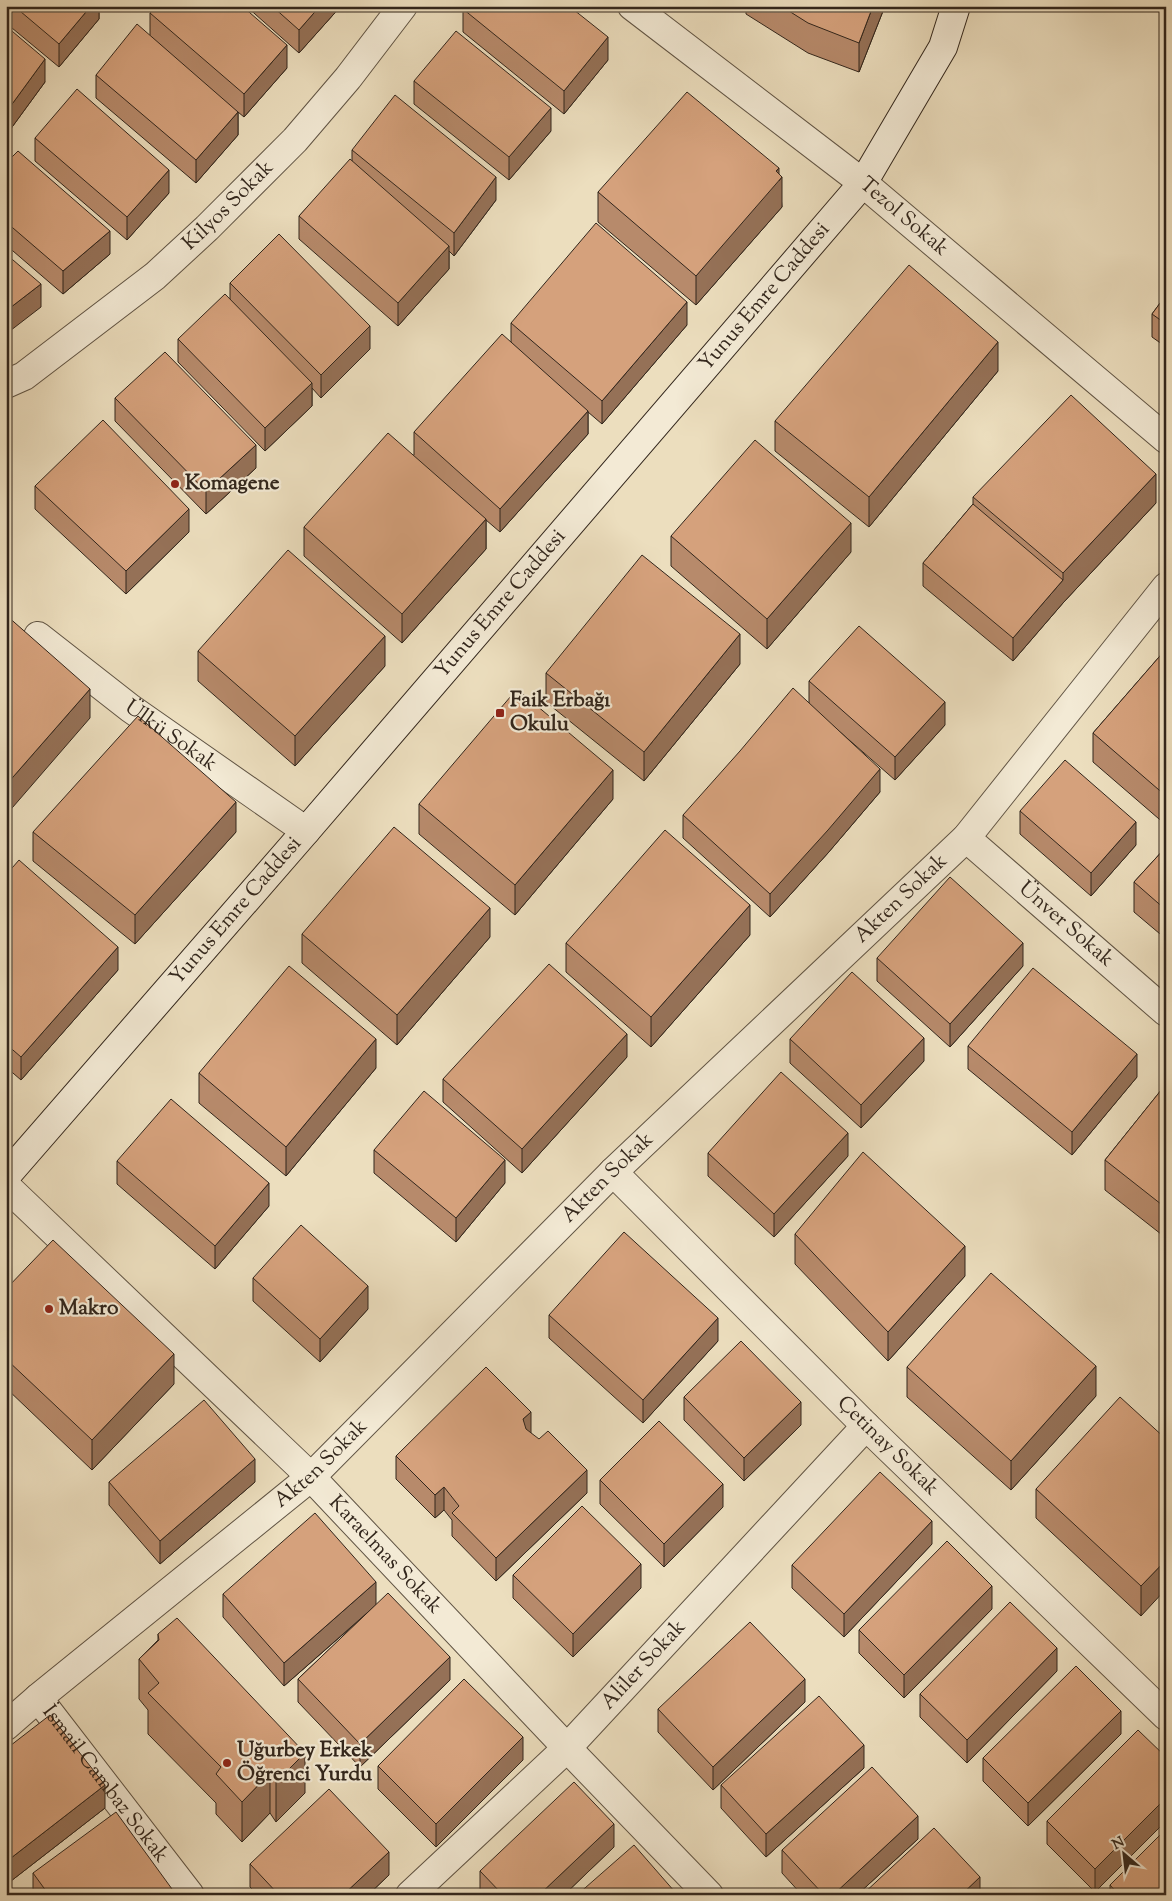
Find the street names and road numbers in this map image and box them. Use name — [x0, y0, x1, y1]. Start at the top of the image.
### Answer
street label: Kilyos Sokak — [176, 154, 281, 258]
street label: Tezol Sokak — [852, 171, 955, 264]
street label: Yunus Emre Caddesi — [692, 216, 837, 378]
street label: Yunus Emre Caddesi — [428, 523, 573, 685]
street label: Ülkü Sokak — [118, 693, 223, 780]
street label: Yunus Emre Caddesi — [163, 830, 309, 992]
street label: Akten Sokak — [848, 847, 955, 951]
street label: Ünver Sokak — [1011, 875, 1120, 975]
street label: Akten Sokak — [555, 1125, 661, 1230]
street label: Çetinay Sokak — [829, 1389, 946, 1504]
street label: Akten Sokak — [268, 1412, 375, 1516]
street label: Karaelmas Sokak — [321, 1489, 449, 1622]
street label: Aliler Sokak — [594, 1613, 694, 1717]
street label: İsmail Cambaz Sokak — [34, 1699, 175, 1870]

